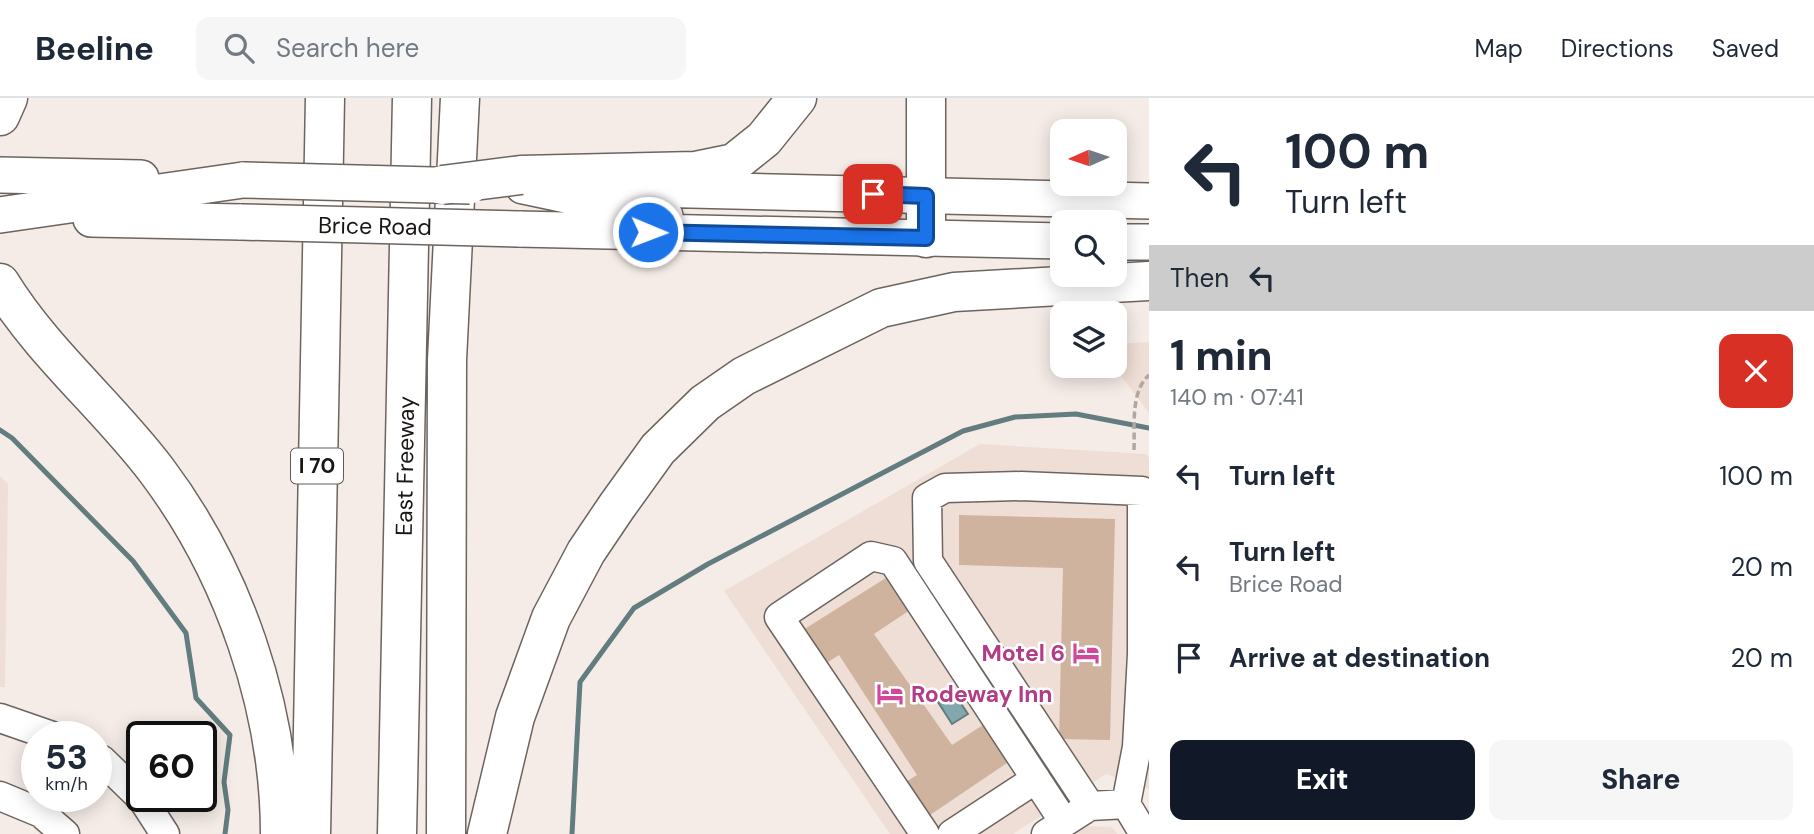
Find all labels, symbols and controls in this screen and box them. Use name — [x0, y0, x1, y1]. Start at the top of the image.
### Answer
search box — [196, 17, 686, 80]
text: Beeline — [35, 27, 154, 70]
icon: search — [220, 29, 258, 67]
text: Search here — [276, 31, 419, 65]
text: Map — [1475, 33, 1523, 64]
text: Directions — [1561, 33, 1674, 64]
text: Saved — [1712, 33, 1779, 64]
north arrow — [1050, 119, 1127, 196]
map controls — [1050, 119, 1127, 378]
text: 100 m — [1285, 119, 1429, 183]
icon: left — [1170, 126, 1261, 217]
pin — [843, 164, 903, 224]
icon: arrive — [854, 175, 892, 213]
text: Turn left — [1285, 181, 1407, 223]
position arrow — [611, 195, 685, 269]
street label: Brice Road — [318, 210, 432, 242]
button: search — [1050, 210, 1127, 287]
icon: left — [1243, 259, 1281, 297]
text: Then — [1170, 261, 1229, 295]
button: layers — [1050, 301, 1127, 378]
text: 1 min — [1170, 328, 1273, 383]
button: close — [1719, 334, 1793, 408]
text: 140 m · 07:41 — [1170, 382, 1304, 412]
street label: East Freeway — [389, 396, 421, 536]
road number: I 70 — [291, 448, 343, 484]
icon: left — [1170, 457, 1208, 495]
text: Turn left — [1229, 459, 1336, 493]
text: 100 m — [1719, 459, 1793, 493]
text: Turn left — [1229, 535, 1336, 569]
icon: left — [1170, 548, 1208, 586]
text: 20 m — [1730, 550, 1793, 584]
text: Brice Road — [1229, 569, 1343, 599]
place label: Motel 6 — [981, 638, 1065, 668]
hotel icon: Motel 6 — [1071, 638, 1101, 668]
icon: arrive — [1170, 639, 1208, 677]
text: Arrive at destination — [1229, 641, 1490, 675]
text: 20 m — [1730, 641, 1793, 675]
hotel icon: Rodeway Inn — [875, 679, 905, 709]
place label: Rodeway Inn — [911, 679, 1053, 709]
speed limit sign: 60 — [126, 721, 217, 812]
text: 53 — [45, 734, 88, 780]
button: Exit — [1170, 740, 1475, 820]
button: Share — [1489, 740, 1793, 820]
text: km/h — [45, 772, 88, 796]

